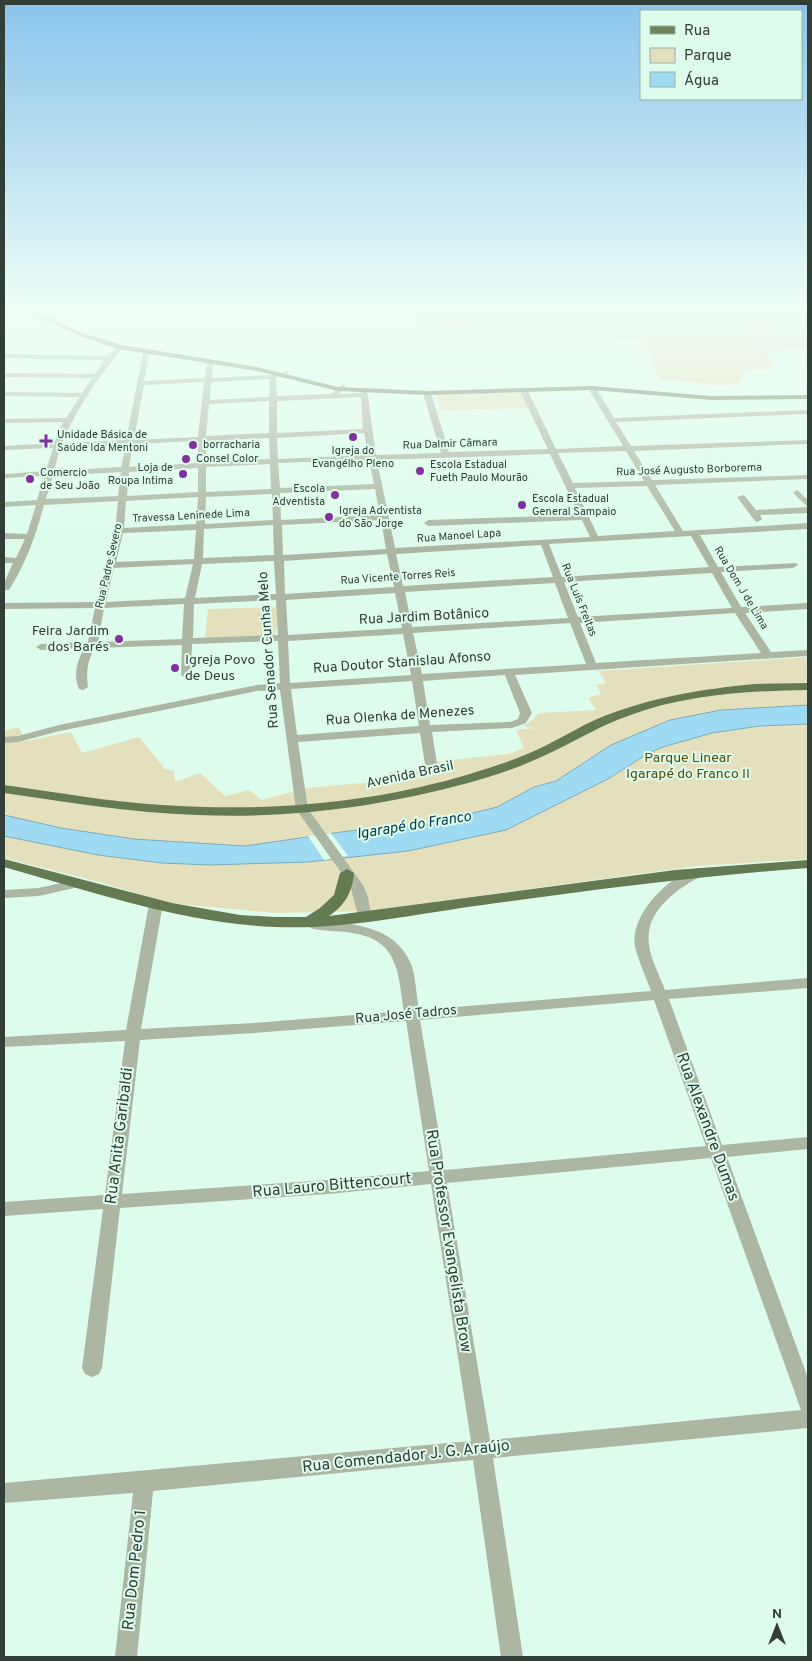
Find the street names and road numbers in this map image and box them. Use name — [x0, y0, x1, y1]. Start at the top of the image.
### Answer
street label: Rua Dalmir Câmara — [402, 435, 498, 453]
street label: Rua José Augusto Borborema — [616, 460, 762, 480]
street label: Travessa Leninede Lima — [132, 506, 250, 526]
street label: Rua Padre Severo — [92, 522, 126, 610]
street label: Rua Manoel Lapa — [416, 526, 502, 546]
street label: Rua Dom J de Lima — [711, 544, 771, 632]
street label: Rua Luís Freitas — [558, 561, 600, 639]
street label: Rua Vicente Torres Reis — [340, 566, 456, 588]
street label: Rua Senador Cunha Melo — [255, 571, 283, 729]
street label: Rua Jardim Botânico — [358, 605, 490, 629]
street label: Rua Doutor Stanislau Afonso — [312, 648, 492, 678]
street label: Rua Olenka de Menezes — [325, 702, 475, 730]
street label: Avenida Brasil — [365, 757, 455, 793]
street label: Rua José Tadros — [355, 1002, 457, 1028]
street label: Rua Alexandre Dumas — [671, 1050, 743, 1204]
street label: Rua Anita Garibaldi — [102, 1066, 138, 1206]
street label: Rua Professor Evangelista Brow — [420, 1128, 476, 1354]
street label: Rua Lauro Bittencourt — [252, 1169, 412, 1203]
street label: Rua Comendador J. G. Araújo — [301, 1436, 511, 1478]
street label: Rua Dom Pedro 1 — [119, 1509, 151, 1631]

